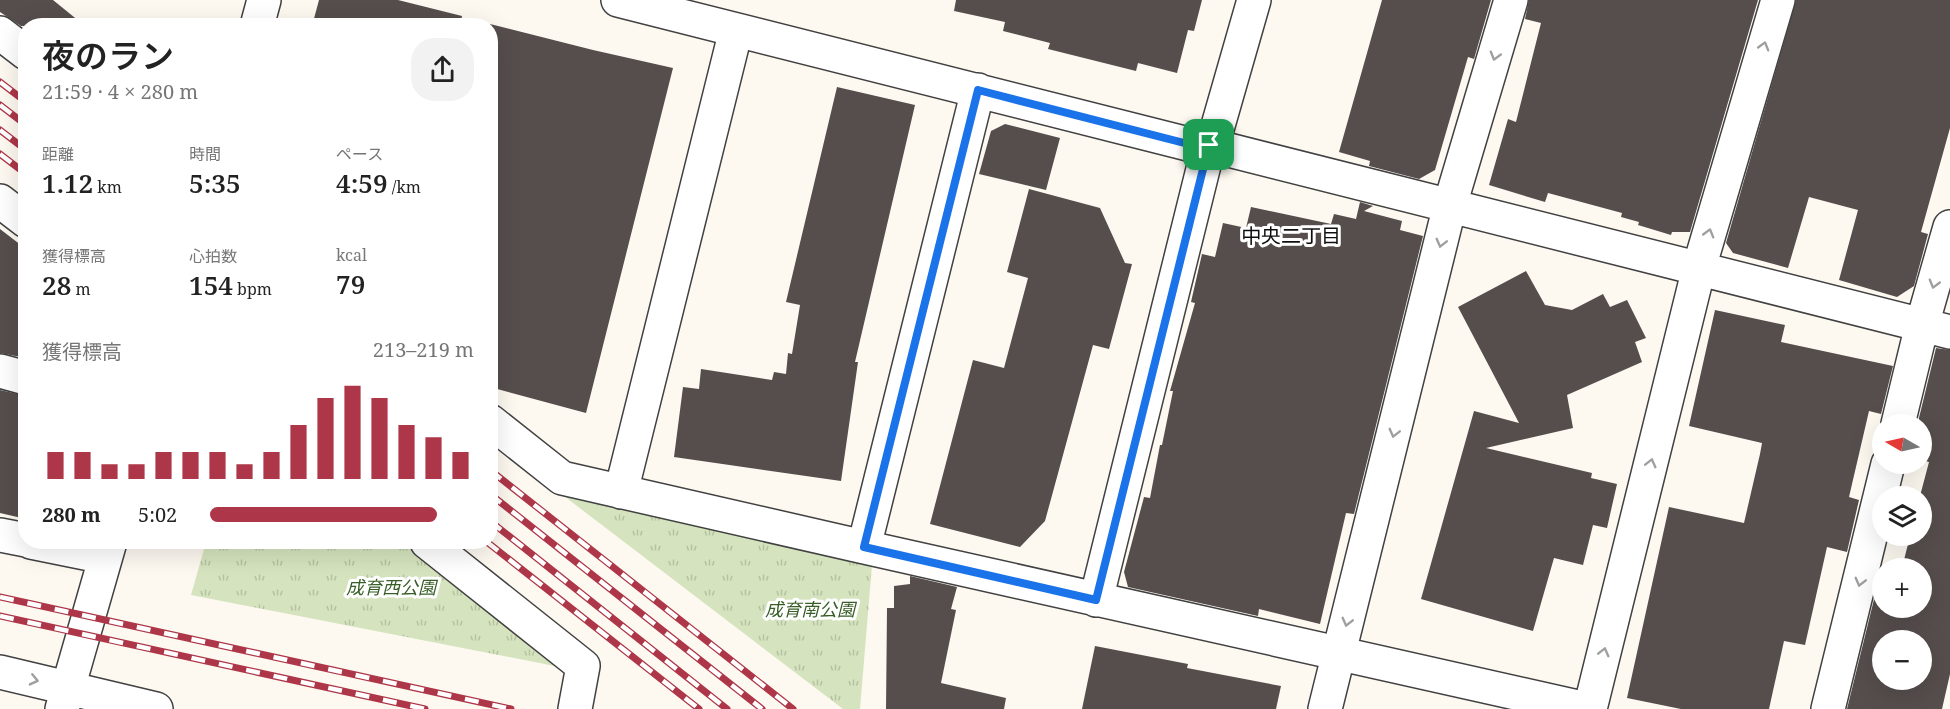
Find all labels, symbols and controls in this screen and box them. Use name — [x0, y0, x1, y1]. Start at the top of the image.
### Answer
text: 夜のラン — [42, 33, 174, 78]
button: share — [411, 38, 474, 101]
one-way arrow — [1757, 41, 1769, 52]
one-way arrow — [1490, 50, 1502, 61]
text: 21:59 · 4 × 280 m — [42, 78, 198, 105]
pin — [1183, 119, 1234, 170]
icon: arrive — [1192, 128, 1225, 161]
text: 距離 — [42, 143, 74, 165]
text: 時間 — [189, 143, 221, 165]
text: ペース — [336, 143, 383, 165]
text: 1.12 — [42, 165, 93, 201]
text: 5:35 — [189, 165, 241, 201]
text: 4:59 — [336, 165, 388, 201]
text: km — [93, 176, 122, 198]
text: /km — [388, 176, 421, 198]
district label: 中央二丁目 — [1241, 222, 1341, 249]
one-way arrow — [1702, 228, 1714, 239]
one-way arrow — [1435, 238, 1448, 248]
text: kcal — [336, 244, 367, 266]
text: 獲得標高 — [42, 245, 106, 267]
text: 心拍数 — [189, 245, 237, 267]
text: 79 — [336, 266, 365, 302]
text: 28 — [42, 267, 71, 303]
text: 154 — [189, 267, 233, 303]
text: m — [71, 278, 91, 300]
text: bpm — [233, 278, 272, 300]
one-way arrow — [1929, 278, 1941, 289]
text: 213–219 m — [373, 336, 474, 363]
text: 獲得標高 — [42, 338, 122, 365]
north arrow — [1872, 414, 1932, 474]
map controls — [1872, 414, 1932, 690]
one-way arrow — [1388, 428, 1401, 438]
one-way arrow — [1644, 458, 1656, 469]
button: layers — [1872, 486, 1932, 546]
text: 280 m — [42, 501, 101, 528]
text: 5:02 — [138, 501, 177, 528]
button: + — [1872, 558, 1932, 618]
park label: 成育西公園 — [346, 575, 439, 599]
one-way arrow — [1854, 576, 1867, 586]
park label: 成育南公園 — [765, 597, 858, 621]
one-way arrow — [1341, 617, 1354, 627]
button: − — [1872, 630, 1932, 690]
one-way arrow — [1597, 647, 1610, 657]
one-way arrow — [29, 672, 39, 685]

